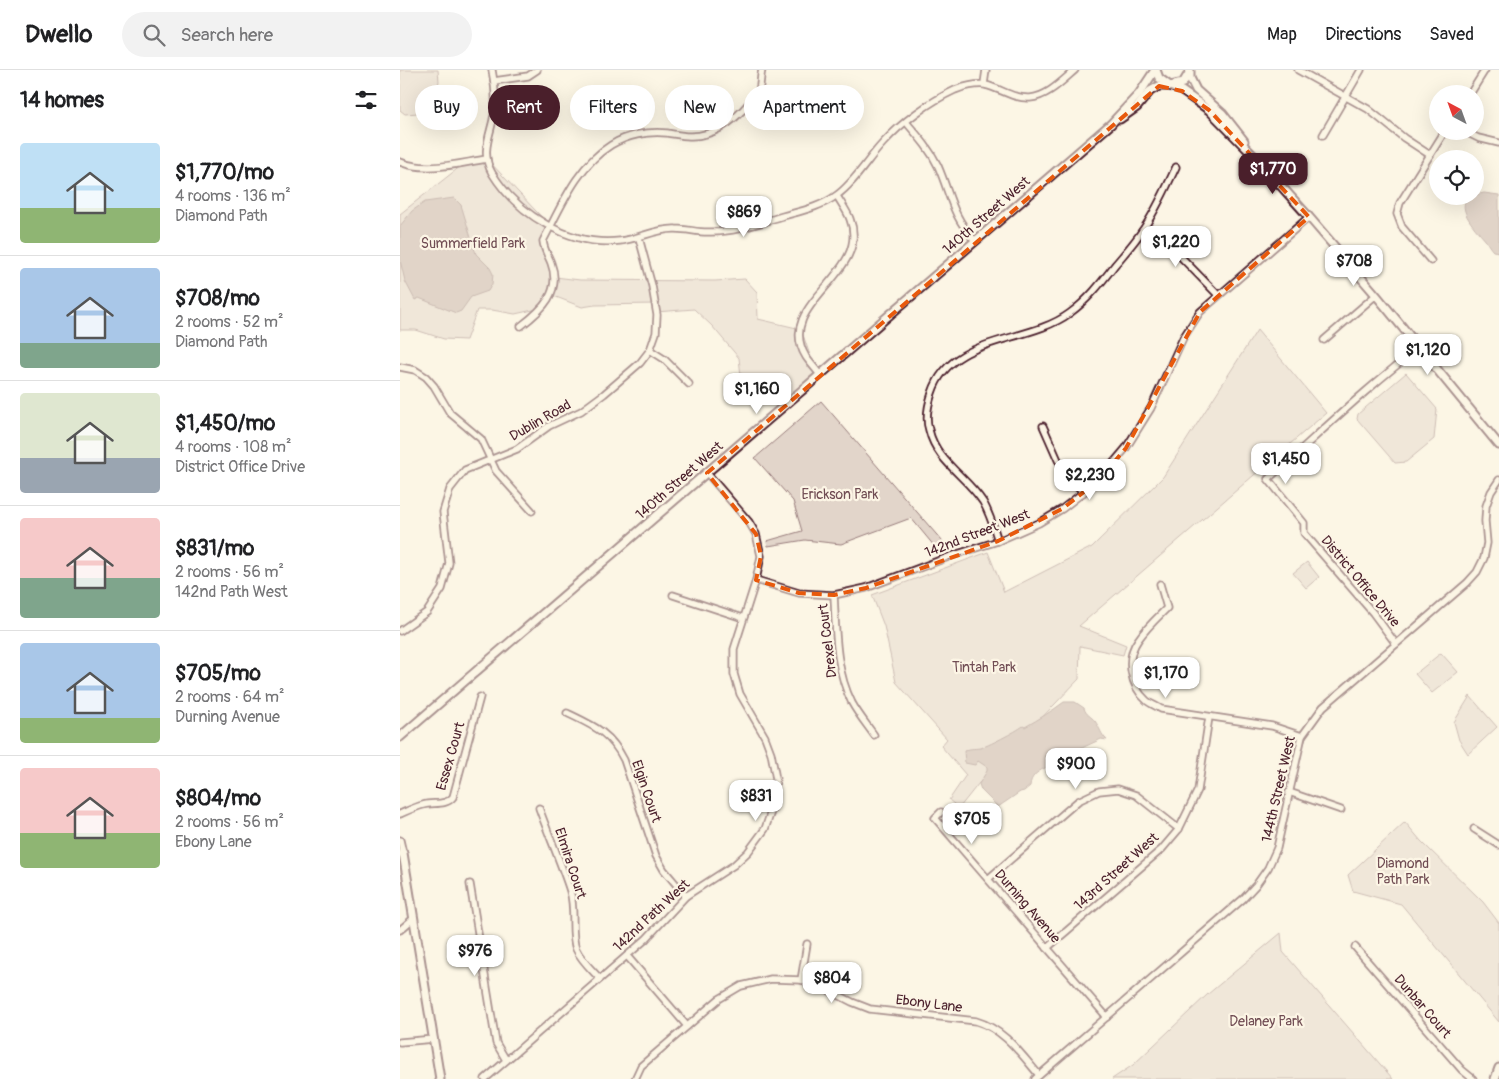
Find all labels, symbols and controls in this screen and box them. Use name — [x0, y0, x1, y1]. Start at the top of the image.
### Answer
search box — [122, 12, 472, 57]
text: Dwello — [25, 20, 92, 49]
icon: search — [140, 21, 168, 49]
text: Search here — [180, 23, 273, 47]
text: Map — [1267, 23, 1297, 46]
text: Directions — [1325, 23, 1401, 46]
text: Saved — [1429, 23, 1474, 46]
chip: Buy — [415, 85, 478, 130]
chip: Rent — [488, 85, 560, 130]
chip: Filters — [570, 85, 655, 130]
chip: New — [665, 85, 734, 130]
chip: Apartment — [744, 85, 864, 130]
north arrow — [1429, 85, 1484, 140]
map controls — [1429, 85, 1484, 205]
icon: filters — [352, 86, 380, 114]
text: 14 homes — [20, 87, 104, 114]
button: locate — [1429, 150, 1484, 205]
pin: $1,770 — [1232, 152, 1314, 195]
text: $1,770/mo — [175, 159, 274, 186]
text: $1,770 — [1250, 159, 1296, 179]
icon: home — [60, 163, 120, 223]
street label: 140th Street West — [939, 173, 1034, 258]
text: 4 rooms · 136 m² — [175, 186, 291, 206]
pin: $869 — [714, 196, 774, 238]
text: $869 — [727, 202, 761, 222]
text: Diamond Path — [175, 206, 267, 226]
pin: $1,220 — [1135, 226, 1217, 268]
text: $1,220 — [1152, 232, 1200, 252]
park label: Summerfield Park — [421, 235, 525, 252]
pin: $708 — [1324, 244, 1384, 287]
text: $708 — [1336, 251, 1372, 271]
text: $708/mo — [175, 285, 260, 312]
icon: home — [60, 288, 120, 348]
text: 2 rooms · 52 m² — [175, 312, 284, 332]
text: Diamond Path — [175, 332, 267, 352]
pin: $1,120 — [1387, 334, 1469, 376]
text: $1,120 — [1405, 340, 1451, 360]
pin: $1,160 — [716, 372, 798, 415]
text: $1,160 — [734, 379, 780, 399]
street label: Dublin Road — [507, 396, 574, 445]
text: $1,450/mo — [175, 410, 275, 437]
icon: home — [60, 413, 120, 473]
text: 4 rooms · 108 m² — [175, 437, 292, 457]
street label: 140th Street West — [632, 438, 727, 523]
pin: $1,450 — [1245, 442, 1327, 485]
text: $1,450 — [1262, 449, 1310, 469]
text: District Office Drive — [175, 457, 305, 477]
pin: $2,230 — [1049, 458, 1131, 501]
text: $2,230 — [1065, 465, 1115, 485]
park label: Erickson Park — [802, 486, 879, 503]
street label: 142nd Street West — [922, 506, 1032, 561]
street label: District Office Drive — [1317, 532, 1404, 630]
text: $831/mo — [175, 535, 254, 562]
icon: home — [60, 538, 120, 598]
text: 2 rooms · 56 m² — [175, 562, 284, 582]
text: 142nd Path West — [175, 582, 288, 602]
street label: Drexel Court — [814, 603, 840, 679]
pin: $1,170 — [1125, 656, 1207, 699]
park label: Tintah Park — [952, 659, 1016, 676]
text: $705/mo — [175, 660, 261, 687]
icon: home — [60, 663, 120, 723]
text: $1,170 — [1144, 663, 1188, 683]
text: 2 rooms · 64 m² — [175, 687, 285, 707]
text: Durning Avenue — [175, 707, 280, 727]
street label: Essex Court — [433, 720, 468, 792]
street label: 144th Street West — [1258, 734, 1299, 844]
pin: $900 — [1046, 748, 1106, 790]
text: $900 — [1057, 754, 1095, 774]
street label: Elgin Court — [628, 758, 665, 825]
pin: $831 — [726, 780, 786, 822]
text: $804/mo — [175, 785, 261, 812]
text: $831 — [740, 786, 772, 806]
icon: home — [60, 788, 120, 848]
pin: $705 — [942, 802, 1002, 845]
text: $705 — [954, 809, 990, 829]
text: 2 rooms · 56 m² — [175, 812, 284, 832]
street label: Elmira Court — [551, 825, 590, 901]
street label: 143rd Street West — [1071, 829, 1162, 914]
text: Ebony Lane — [175, 832, 252, 852]
park label: Diamond Path Park — [1376, 855, 1430, 888]
street label: Durning Avenue — [991, 866, 1064, 947]
street label: 142nd Path West — [610, 875, 693, 955]
pin: $976 — [445, 934, 505, 977]
text: $976 — [458, 941, 492, 961]
pin: $804 — [802, 962, 862, 1004]
text: $804 — [814, 968, 850, 988]
street label: Dunbar Court — [1390, 971, 1455, 1042]
street label: Ebony Lane — [895, 991, 963, 1016]
park label: Delaney Park — [1229, 1013, 1303, 1030]

